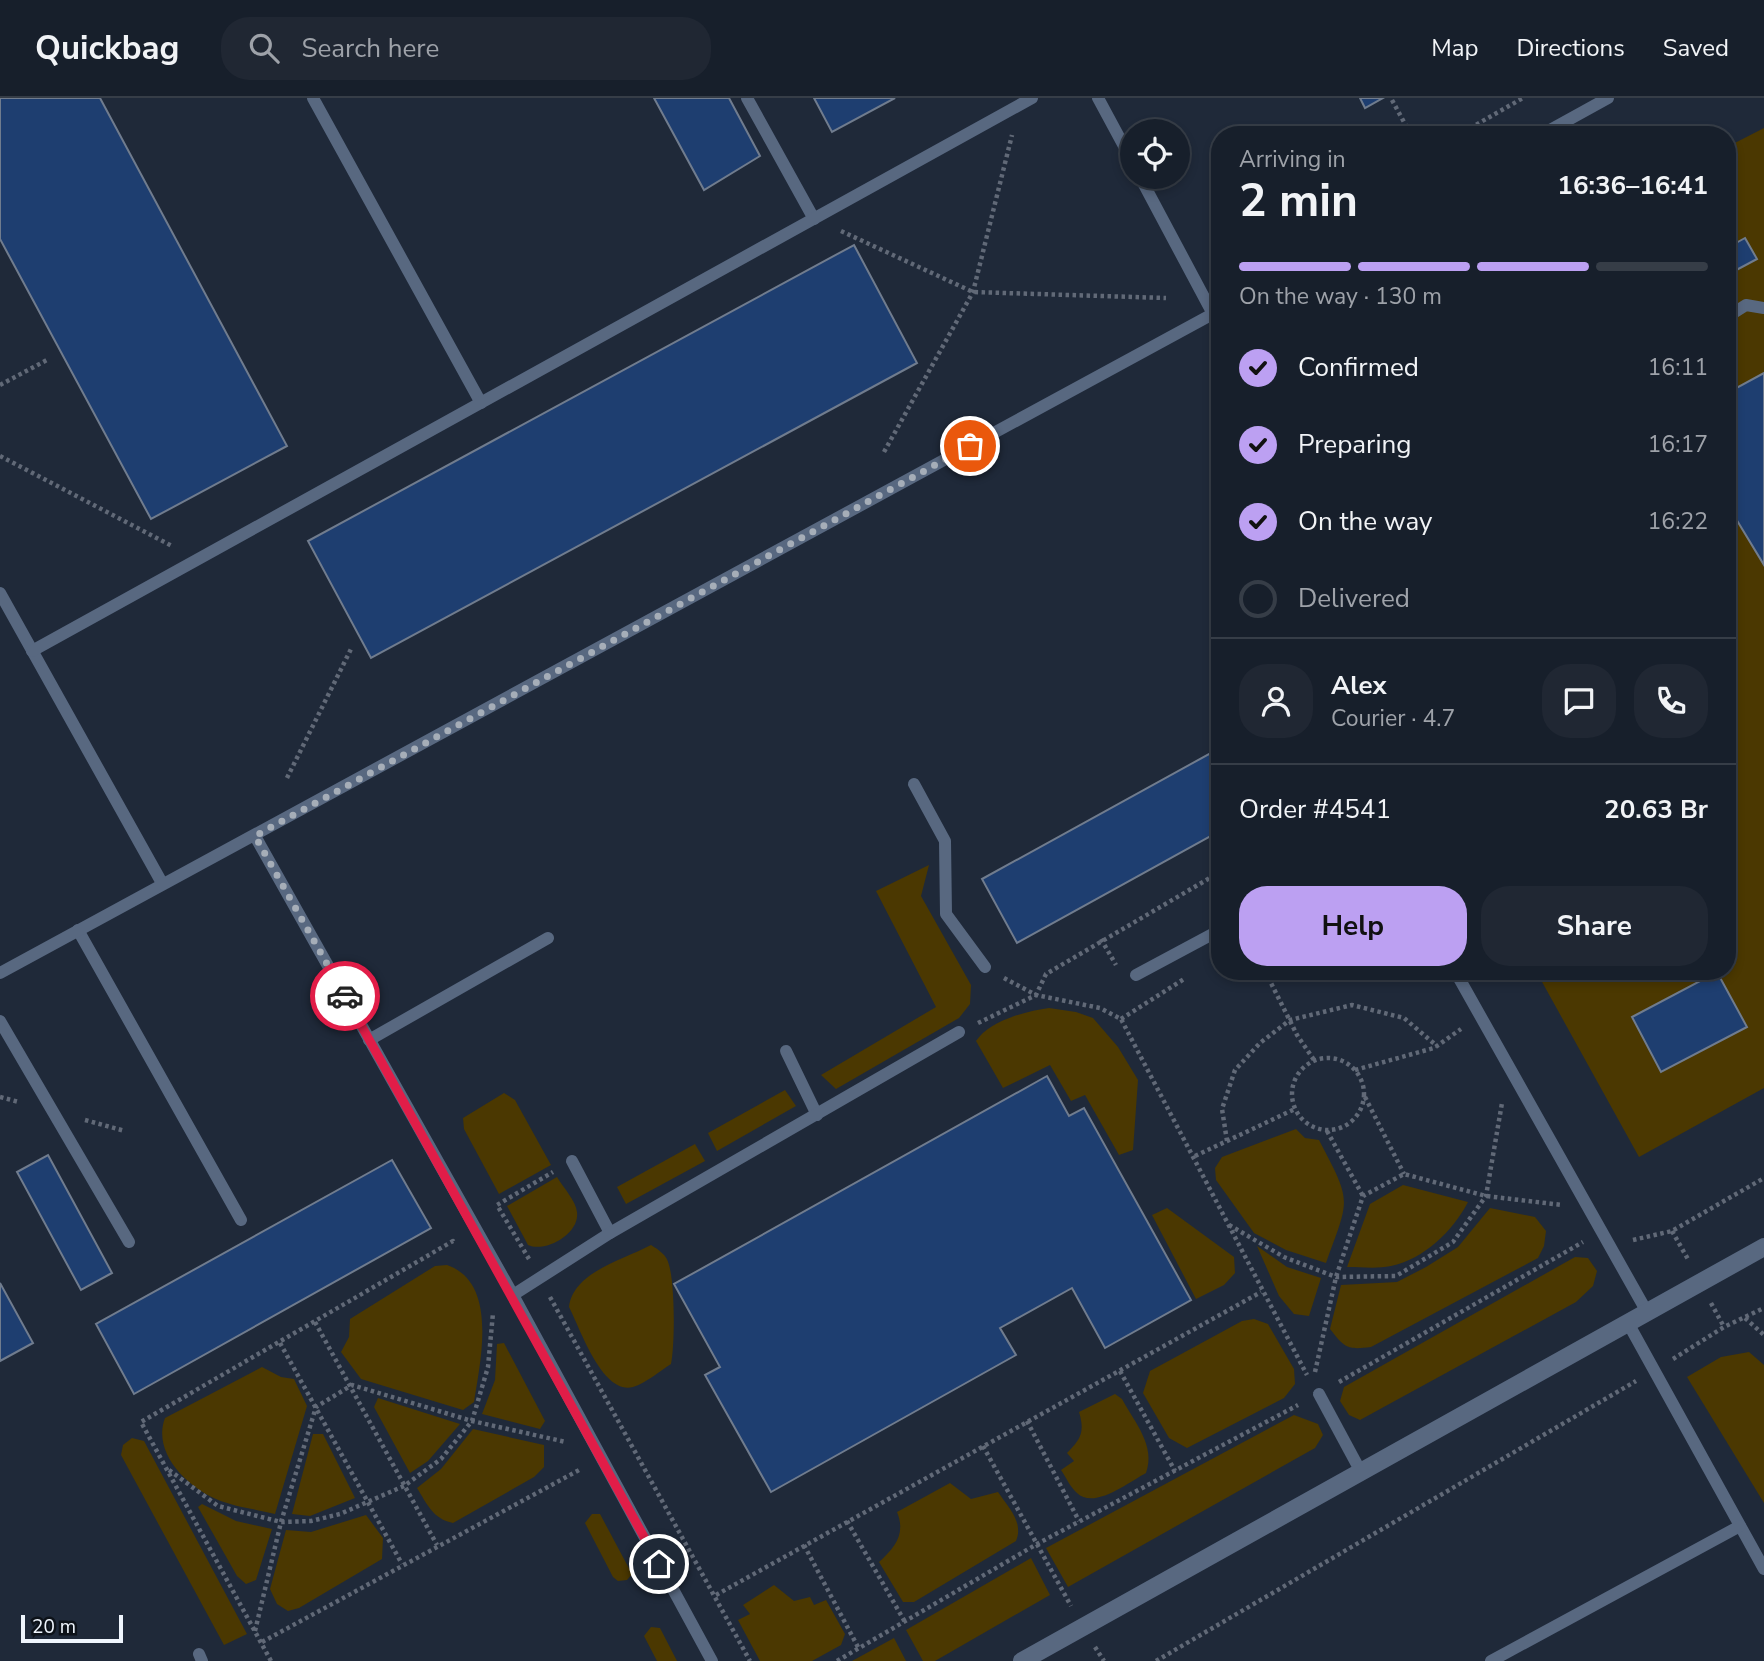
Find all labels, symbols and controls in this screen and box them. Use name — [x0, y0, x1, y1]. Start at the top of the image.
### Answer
search box — [221, 17, 711, 80]
text: Quickbag — [35, 26, 179, 71]
icon: search — [245, 29, 283, 67]
text: Search here — [301, 31, 439, 66]
text: Map — [1431, 32, 1478, 64]
text: Directions — [1516, 32, 1625, 64]
text: Saved — [1663, 32, 1729, 64]
map controls — [1120, 119, 1190, 189]
button: locate — [1120, 119, 1190, 189]
text: Arriving in — [1239, 144, 1346, 175]
text: 16:36–16:41 — [1557, 168, 1708, 203]
text: 2 min — [1239, 169, 1358, 232]
text: On the way · 130 m — [1239, 281, 1442, 312]
icon: check — [1239, 349, 1277, 387]
text: Confirmed — [1298, 350, 1419, 385]
text: 16:11 — [1648, 352, 1708, 383]
pin — [940, 416, 1000, 476]
icon: check — [1239, 426, 1277, 464]
icon: bag — [951, 427, 989, 465]
text: Preparing — [1298, 427, 1411, 462]
text: 16:17 — [1648, 429, 1708, 460]
icon: check — [1239, 503, 1277, 541]
text: On the way — [1298, 504, 1432, 539]
text: 16:22 — [1648, 506, 1708, 537]
text: Delivered — [1298, 581, 1410, 616]
button: person — [1239, 664, 1313, 738]
button: chat — [1542, 664, 1616, 738]
button: phone — [1634, 664, 1708, 738]
text: Alex — [1331, 668, 1387, 703]
text: Courier · 4.7 — [1331, 703, 1455, 734]
text: Order #4541 — [1239, 792, 1391, 827]
text: 20.63 Br — [1604, 792, 1708, 827]
button: Help — [1239, 886, 1467, 966]
button: Share — [1481, 886, 1708, 966]
courier — [310, 961, 380, 1031]
icon: car — [326, 977, 364, 1015]
pin — [629, 1534, 689, 1594]
icon: home — [640, 1545, 678, 1583]
scale bar — [21, 1612, 122, 1644]
text: 20 m — [32, 1614, 76, 1640]

